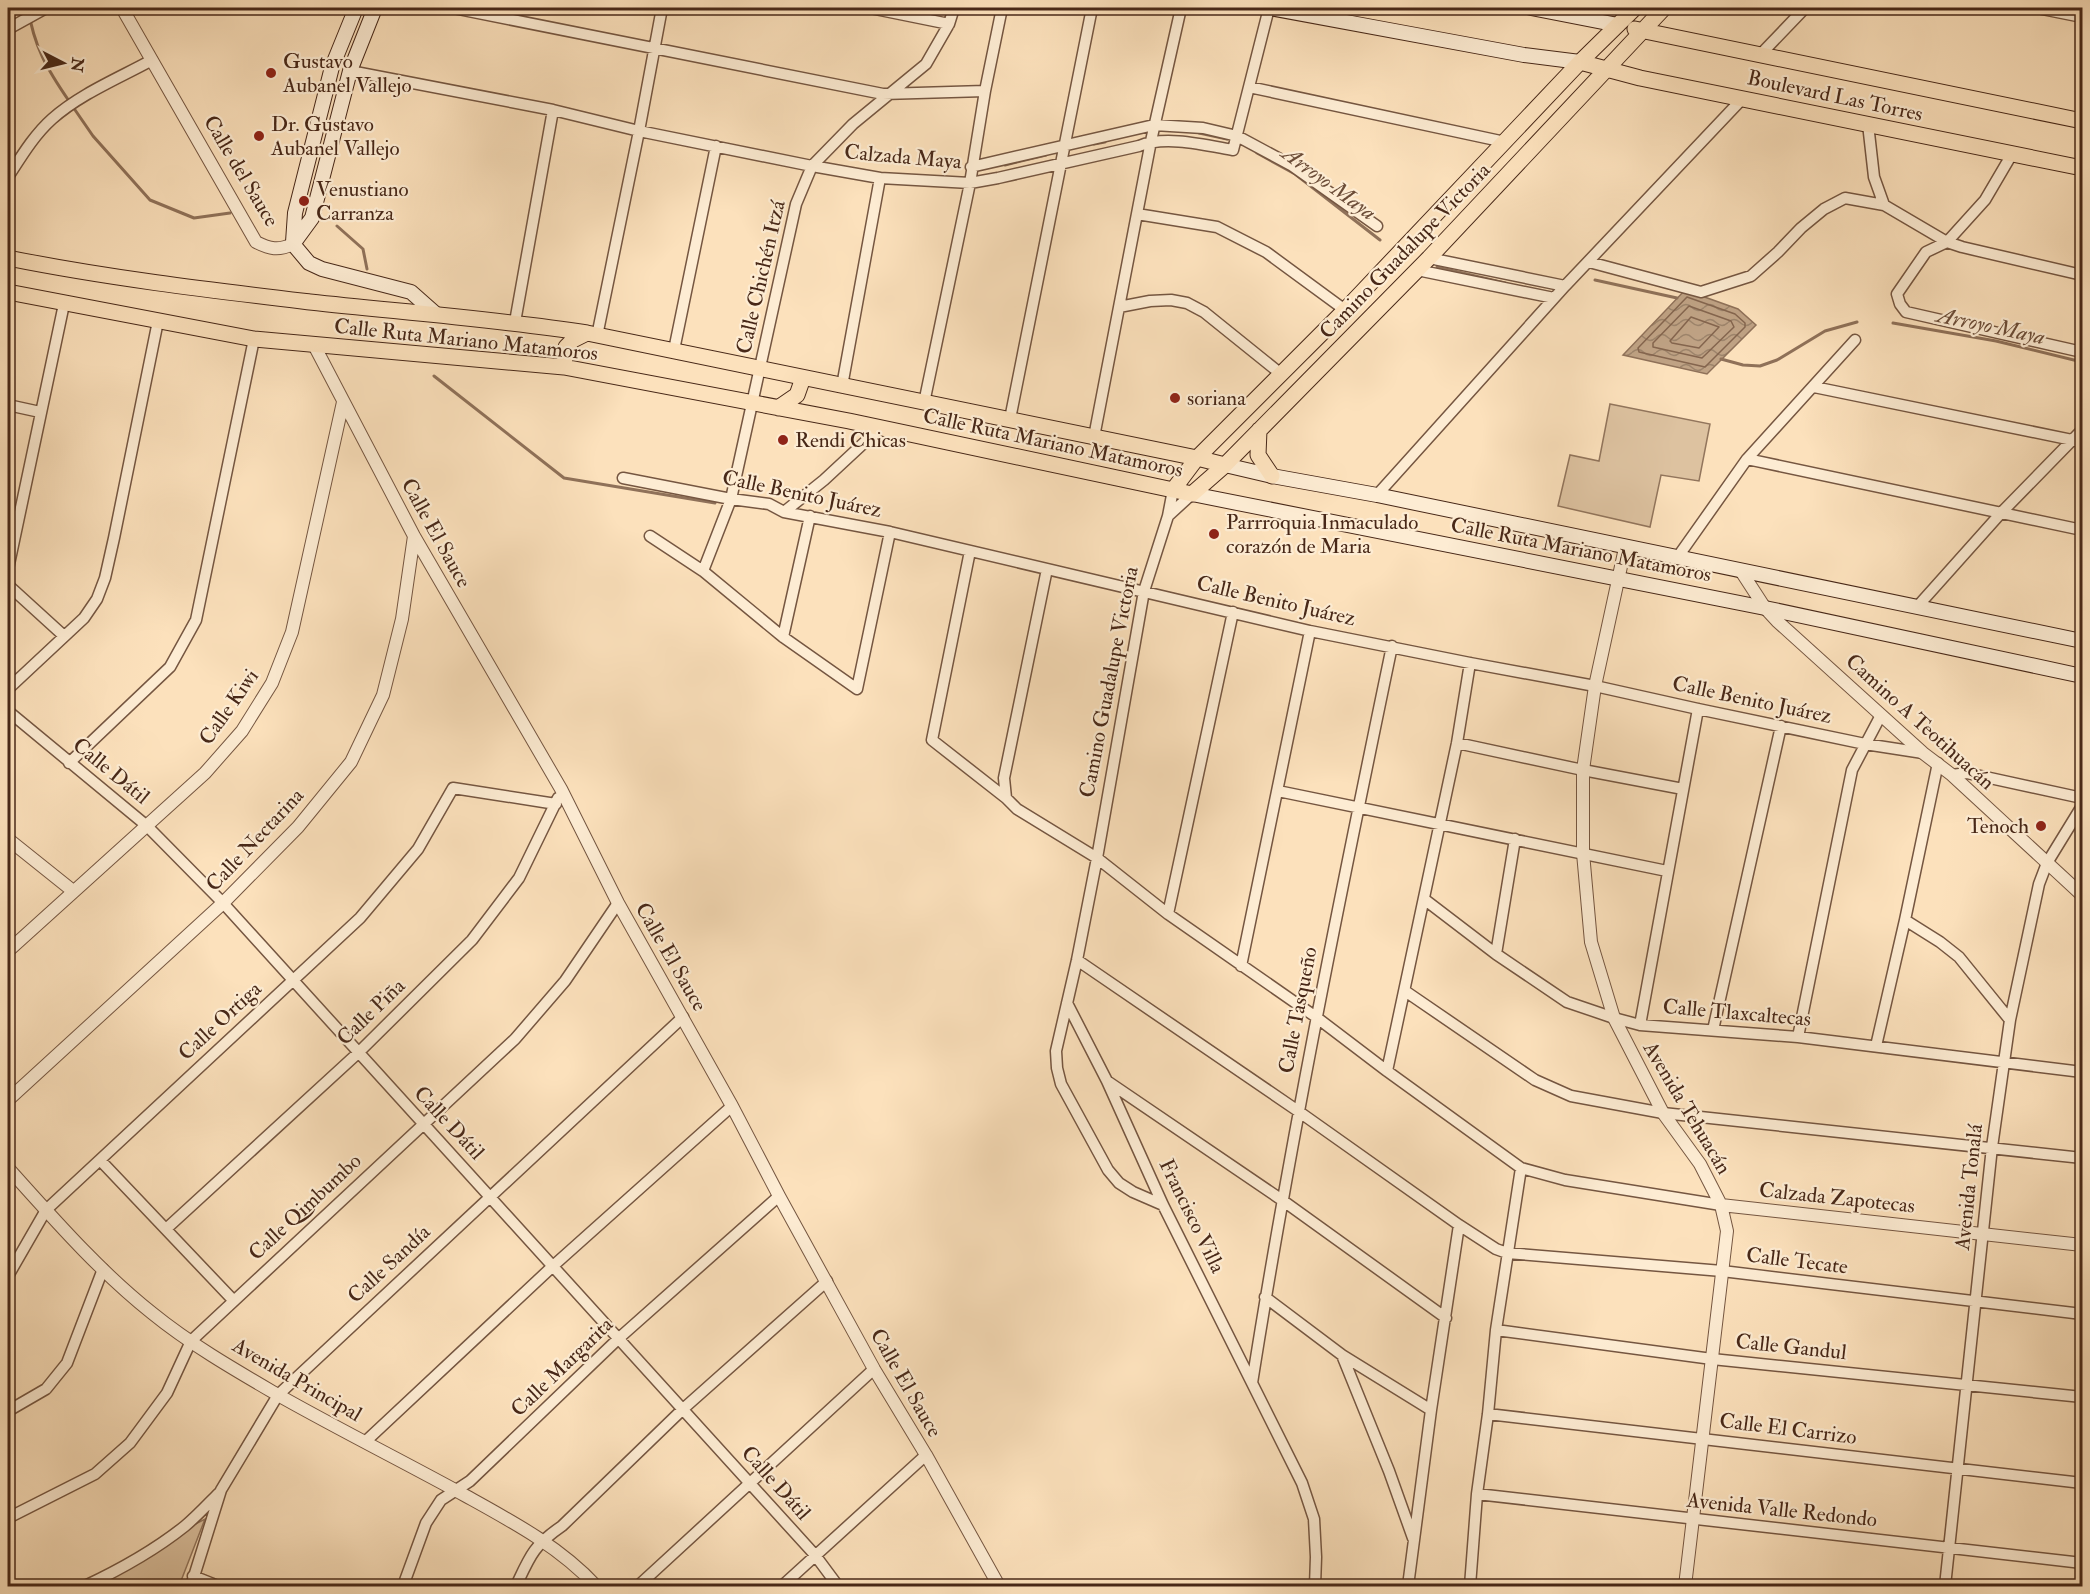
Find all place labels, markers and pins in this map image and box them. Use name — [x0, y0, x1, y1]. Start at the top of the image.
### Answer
place label: Gustavo Aubanel Vallejo — [282, 48, 412, 99]
marker: Gustavo Aubanel Vallejo — [264, 66, 278, 80]
place label: Dr. Gustavo Aubanel Vallejo — [270, 111, 400, 162]
marker: Dr. Gustavo Aubanel Vallejo — [252, 129, 266, 143]
place label: Venustiano Carranza — [316, 176, 409, 227]
marker: Venustiano Carranza — [297, 194, 311, 208]
place label: soriana — [1187, 385, 1246, 412]
marker: soriana — [1168, 391, 1182, 405]
place label: Rendi Chicas — [795, 427, 906, 454]
marker: Rendi Chicas — [776, 433, 790, 447]
place label: Parrroquia Inmaculado corazón de Maria — [1226, 509, 1418, 560]
marker: Parrroquia Inmaculado corazón de Maria — [1207, 527, 1221, 541]
place label: Tenoch — [1967, 813, 2029, 840]
marker: Tenoch — [2034, 819, 2048, 833]

